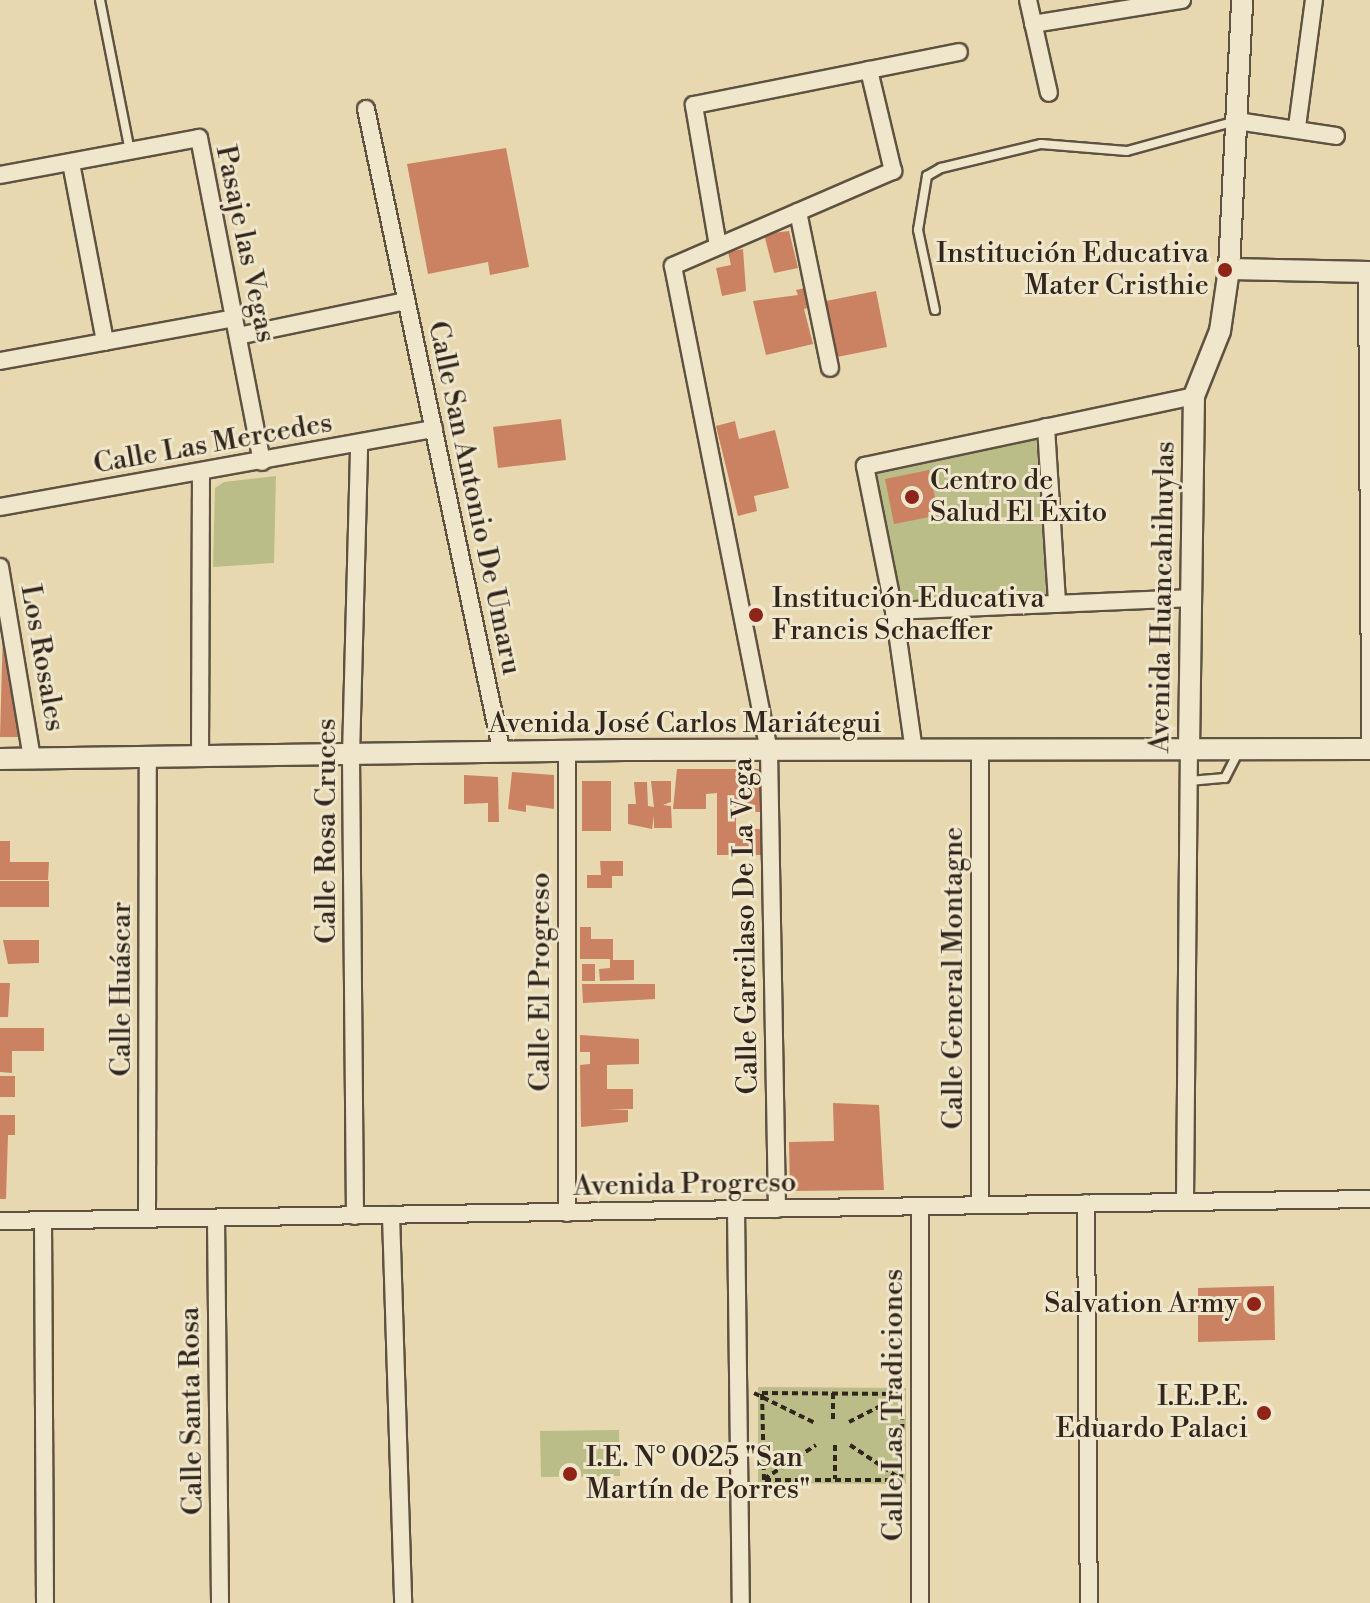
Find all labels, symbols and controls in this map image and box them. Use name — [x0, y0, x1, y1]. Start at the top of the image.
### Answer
street label: Pasaje las Vegas — [208, 142, 282, 346]
place label: Institución Educativa Mater Cristhie — [936, 237, 1209, 303]
marker: Institución Educativa Mater Cristhie — [1216, 261, 1234, 279]
street label: Calle San Antonio De Umaru — [420, 318, 528, 678]
street label: Calle Las Mercedes — [91, 406, 335, 482]
street label: Avenida Huancahihuylas — [1143, 441, 1183, 753]
place label: Centro de Salud El Éxito — [930, 464, 1107, 530]
marker: Centro de Salud El Éxito — [901, 486, 923, 508]
street label: Los Rosales — [13, 582, 71, 734]
place label: Institución Educativa Francis Schaeffer — [772, 582, 1045, 648]
marker: Institución Educativa Francis Schaeffer — [747, 606, 765, 624]
street label: Avenida José Carlos Mariátegui — [489, 707, 881, 741]
street label: Calle Rosa Cruces — [310, 718, 344, 944]
street label: Calle Garcilaso De La Vega — [726, 757, 766, 1095]
street label: Calle General Montagne — [937, 827, 971, 1129]
street label: Calle El Progreso — [524, 872, 558, 1092]
street label: Calle Huáscar — [105, 901, 139, 1077]
street label: Avenida Progreso — [573, 1166, 797, 1204]
street label: Calle Las Tradiciones — [877, 1269, 911, 1541]
place label: Salvation Army — [1044, 1287, 1238, 1321]
marker: Salvation Army — [1245, 1295, 1263, 1313]
street label: Calle Santa Rosa — [173, 1307, 211, 1515]
place label: I.E.P.E. Eduardo Palaci — [1056, 1380, 1248, 1446]
marker: I.E.P.E. Eduardo Palaci — [1255, 1404, 1273, 1422]
place label: I.E. N° 0025 "San Martín de Porres" — [586, 1441, 810, 1507]
marker: I.E. N° 0025 "San Martín de Porres" — [561, 1465, 579, 1483]

